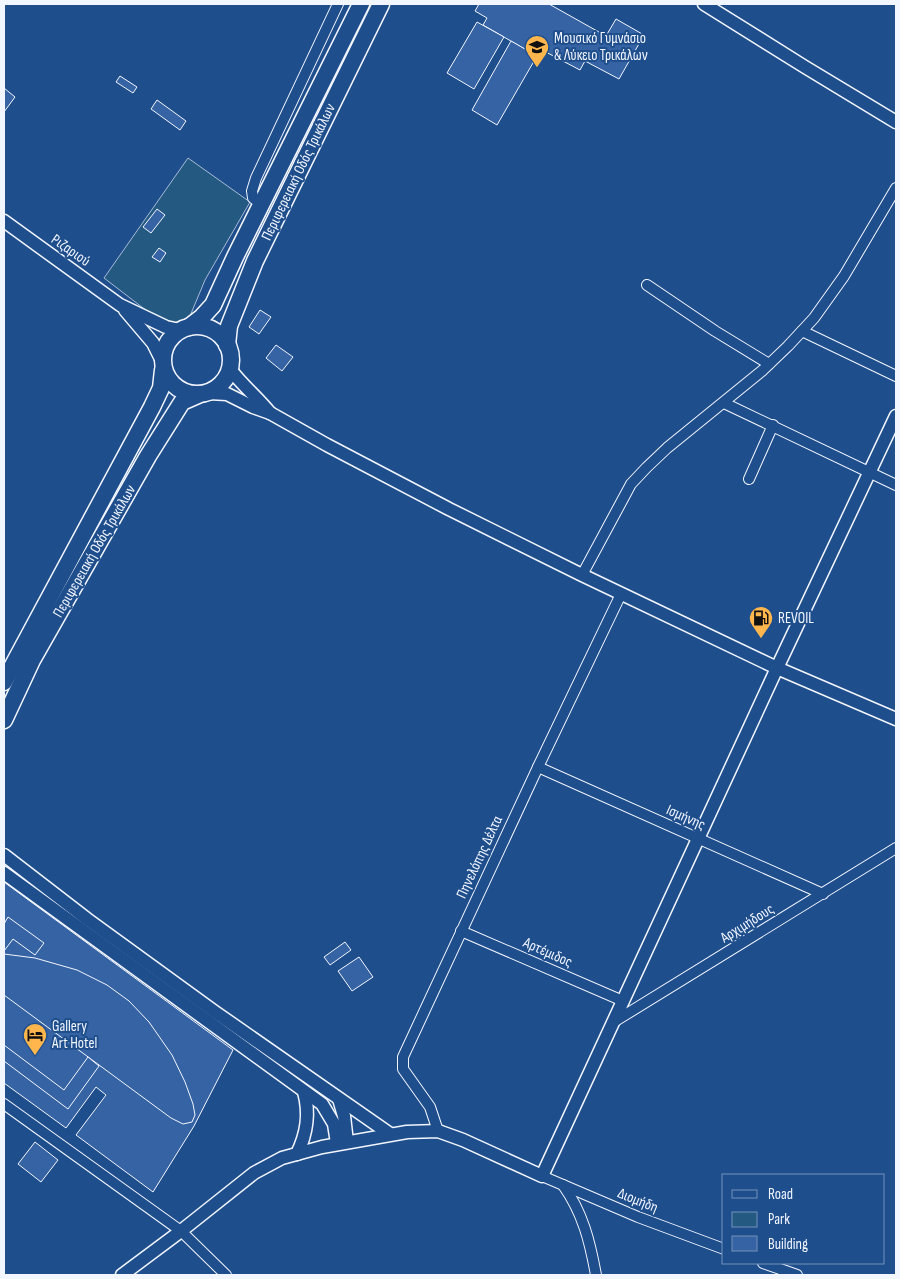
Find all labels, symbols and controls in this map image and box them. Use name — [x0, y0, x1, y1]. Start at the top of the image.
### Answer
place label: Μουσικό Γυμνάσιο & Λύκειο Τρικάλων — [554, 29, 648, 65]
school or university icon: Μουσικό Γυμνάσιο & Λύκειο Τρικάλων — [524, 34, 550, 68]
street label: Περιφερειακή Οδός Τρικάλων — [257, 101, 340, 244]
street label: Ριζαριού — [47, 230, 94, 271]
street label: Περιφερειακή Οδός Τρικάλων — [49, 481, 140, 621]
fuel station icon: REVOIL — [748, 605, 774, 639]
place label: REVOIL — [778, 609, 814, 628]
street label: Ισμήνης — [663, 800, 708, 835]
street label: Πηνελόπης Δέλτα — [452, 812, 507, 902]
street label: Αρχιμήδους — [716, 900, 778, 948]
street label: Αρτέμιδος — [519, 933, 575, 972]
place label: Gallery Art Hotel — [51, 1017, 97, 1053]
hotel icon: Gallery Art Hotel — [22, 1022, 48, 1056]
legend — [722, 1174, 885, 1264]
street label: Διομήδη — [615, 1184, 661, 1217]
text: Road — [768, 1185, 793, 1204]
text: Park — [768, 1210, 790, 1229]
text: Building — [768, 1235, 808, 1254]

